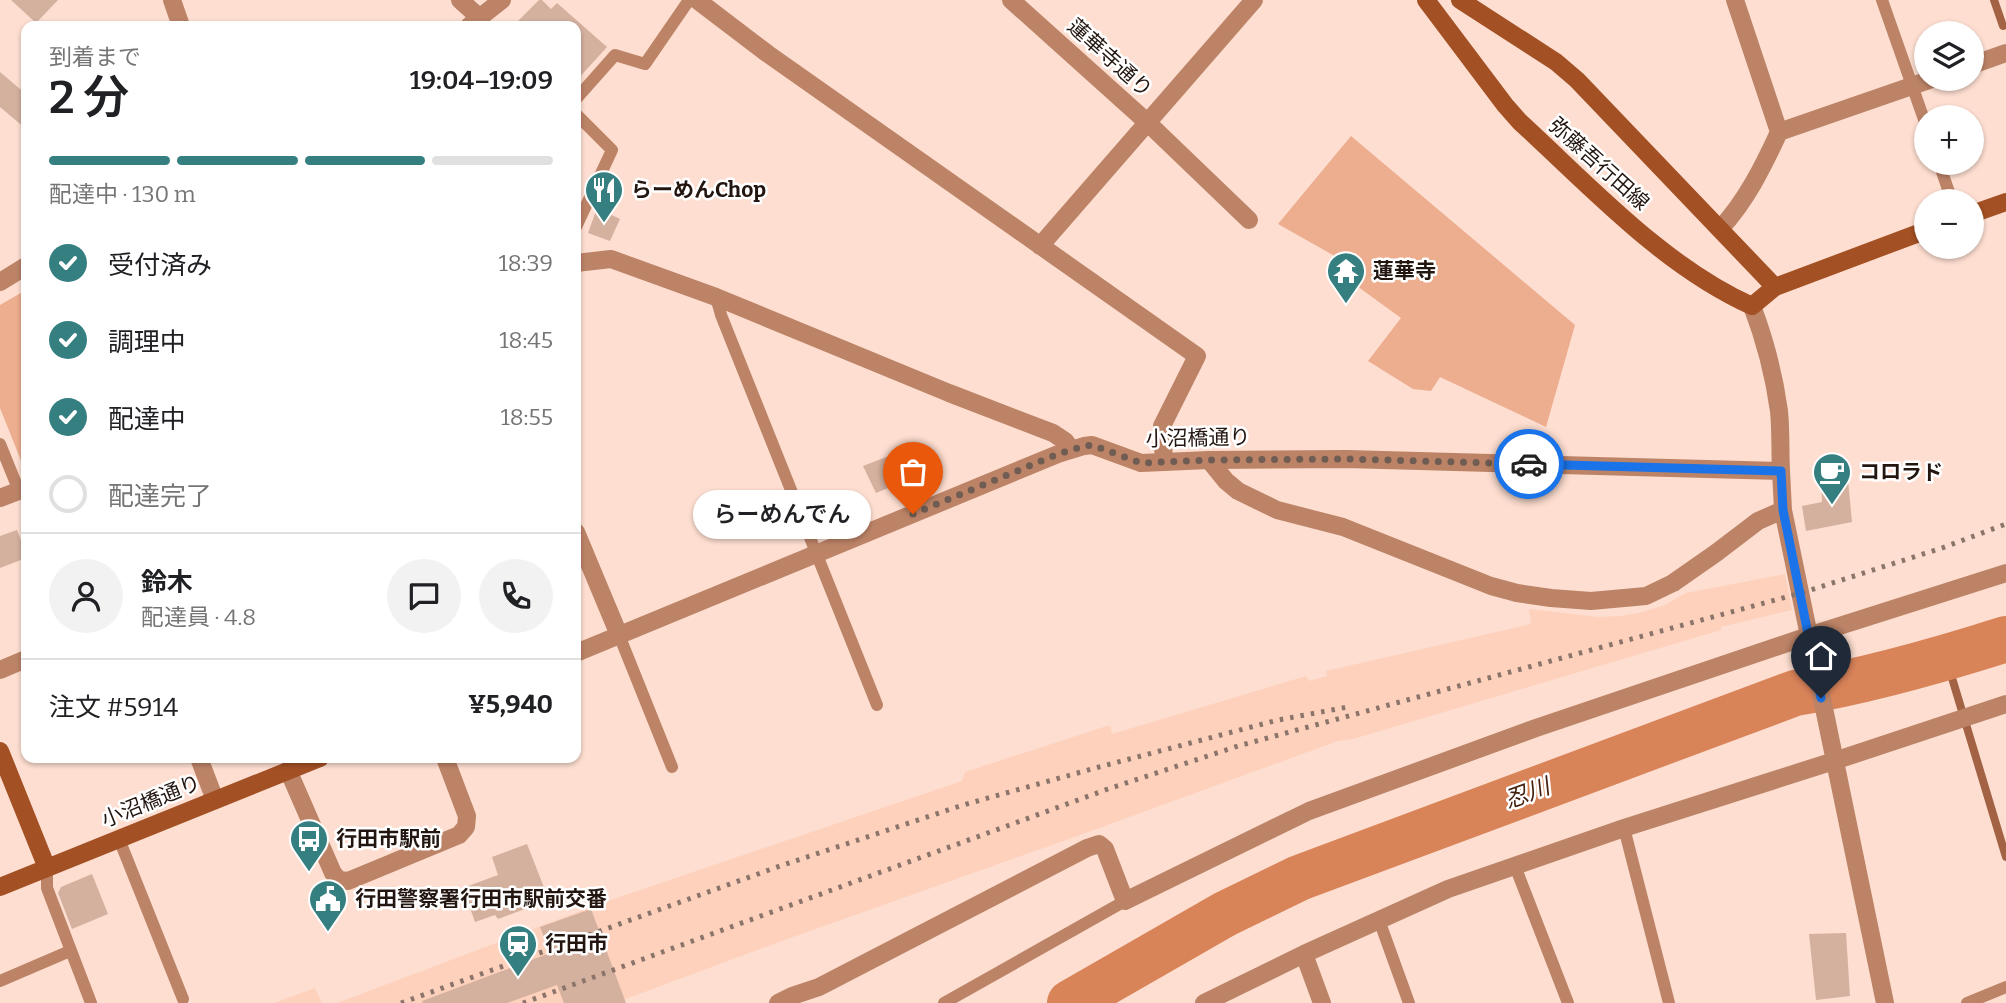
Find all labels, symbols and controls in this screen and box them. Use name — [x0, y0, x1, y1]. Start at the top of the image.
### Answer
street label: 蓮華寺通り — [1062, 13, 1158, 103]
map controls — [1914, 21, 1984, 259]
button: layers — [1914, 21, 1984, 91]
text: 到着まで — [49, 43, 141, 71]
text: 19:04–19:09 — [410, 65, 553, 96]
text: 2 分 — [49, 70, 129, 125]
button: + — [1914, 105, 1984, 175]
street label: 弥藤吾行田線 — [1543, 112, 1655, 216]
restaurant icon: らーめんChop — [583, 169, 625, 224]
place label: らーめんChop — [631, 177, 766, 203]
text: 配達中 · 130 m — [49, 180, 196, 208]
button: − — [1914, 189, 1984, 259]
icon: check — [49, 244, 87, 282]
text: 18:39 — [498, 249, 553, 277]
text: 受付済み — [108, 250, 212, 281]
temple icon: 蓮華寺 — [1325, 250, 1367, 305]
place label: 蓮華寺 — [1373, 258, 1436, 284]
icon: check — [49, 321, 87, 359]
text: 18:45 — [499, 326, 553, 354]
text: 調理中 — [108, 327, 186, 358]
icon: check — [49, 398, 87, 436]
text: 18:55 — [500, 403, 553, 431]
text: 配達中 — [108, 404, 186, 435]
street label: 小沼橋通り — [1145, 424, 1251, 452]
courier — [1494, 429, 1564, 499]
pin — [883, 442, 943, 514]
icon: car — [1510, 445, 1548, 483]
cafe icon: コロラド — [1811, 451, 1853, 506]
icon: bag — [894, 453, 932, 491]
place label: コロラド — [1859, 459, 1943, 485]
text: 配達完了 — [108, 481, 212, 512]
callout: らーめんでん — [692, 490, 871, 538]
text: らーめんでん — [714, 500, 850, 528]
button: person — [49, 559, 123, 633]
button: chat — [387, 559, 461, 633]
button: phone — [479, 559, 553, 633]
text: 鈴木 — [141, 567, 193, 598]
text: 配達員 · 4.8 — [141, 603, 256, 631]
pin — [1791, 626, 1851, 698]
icon: home — [1802, 637, 1840, 675]
text: ¥5,940 — [468, 689, 553, 720]
text: 注文 #5914 — [49, 692, 178, 723]
street label: 小沼橋通り — [97, 769, 205, 833]
water label: 忍川 — [1501, 771, 1556, 814]
bus stop icon: 行田市駅前 — [288, 818, 330, 873]
place label: 行田市駅前 — [336, 826, 441, 852]
public building icon: 行田警察署行田市駅前交番 — [307, 878, 349, 933]
place label: 行田警察署行田市駅前交番 — [355, 886, 607, 912]
station icon: 行田市 — [497, 923, 539, 978]
place label: 行田市 — [545, 931, 608, 957]

